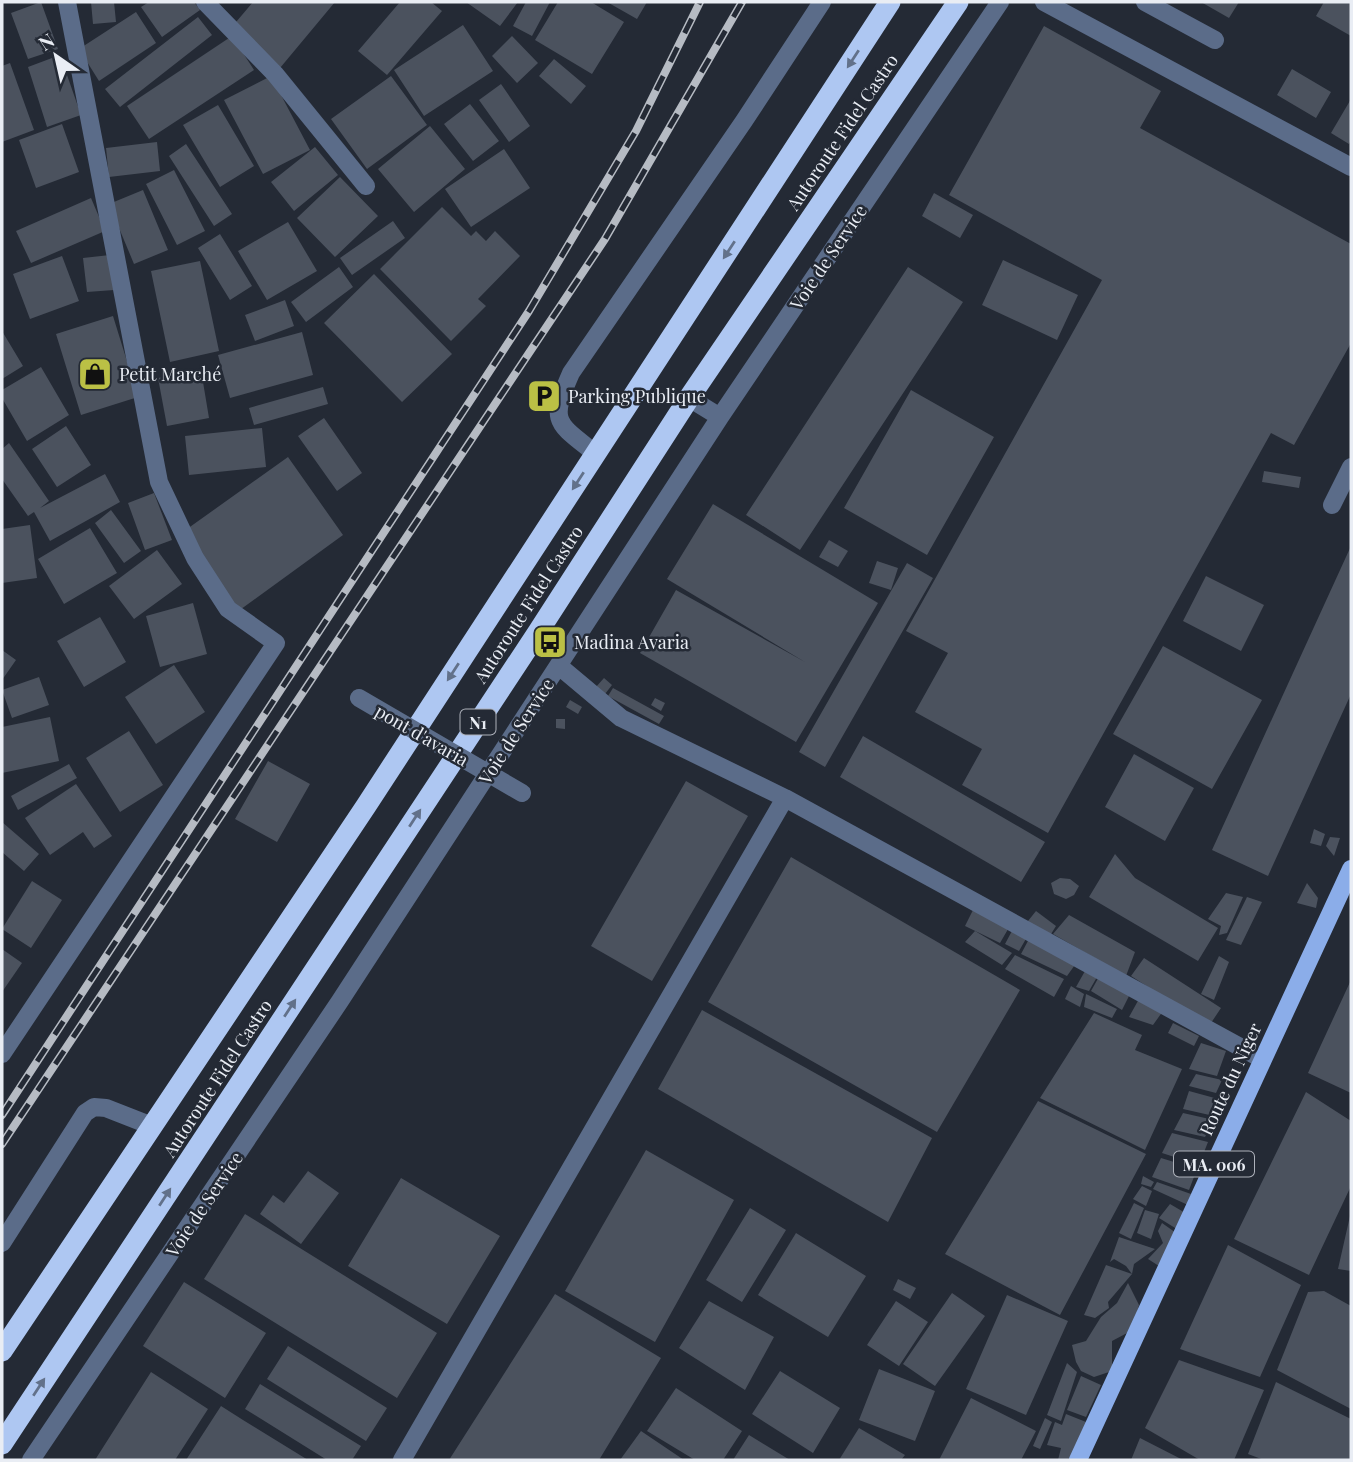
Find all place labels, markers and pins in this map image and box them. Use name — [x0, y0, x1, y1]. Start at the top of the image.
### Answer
shop icon: Petit Marché — [76, 355, 114, 393]
place label: Petit Marché — [119, 362, 221, 386]
parking icon: Parking Publique — [525, 377, 563, 415]
place label: Parking Publique — [568, 384, 706, 408]
bus stop icon: Madina Avaria — [531, 623, 569, 661]
place label: Madina Avaria — [574, 630, 689, 654]

